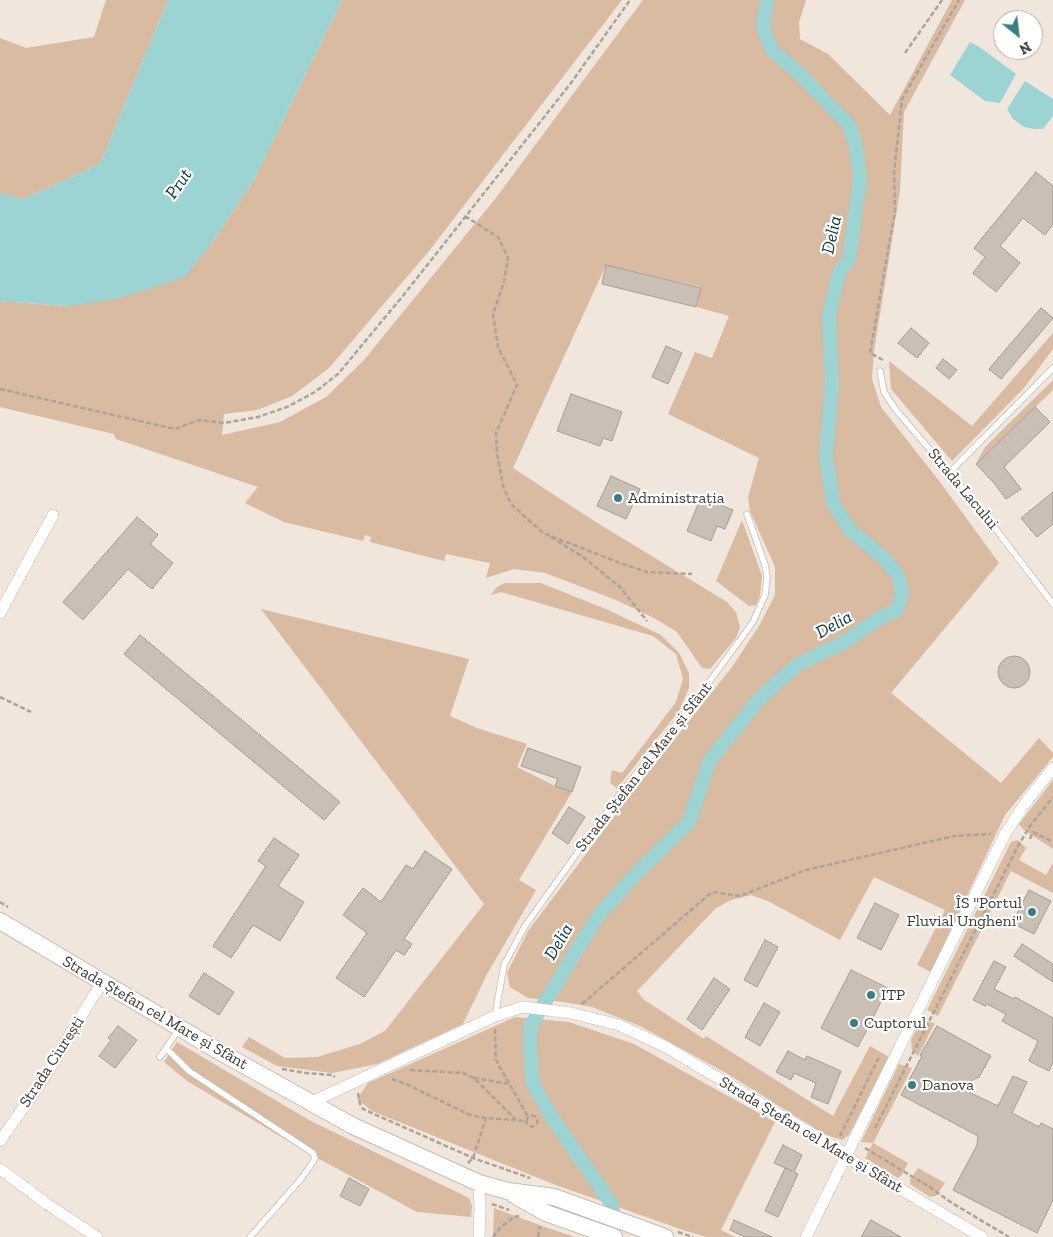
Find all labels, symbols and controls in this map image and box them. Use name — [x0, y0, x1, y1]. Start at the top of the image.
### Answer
north arrow — [993, 10, 1043, 60]
text: N — [1016, 38, 1034, 58]
water label: Prut — [161, 165, 197, 203]
water label: Delia — [817, 214, 847, 256]
street label: Strada Lacului — [924, 445, 1002, 533]
place label: Administrația — [628, 488, 724, 508]
marker: Administrația — [612, 492, 624, 504]
water label: Delia — [812, 606, 856, 644]
street label: Strada Ștefan cel Mare și Sfânt — [572, 678, 716, 856]
place label: ÎS "Portul Fluvial Ungheni" — [907, 893, 1022, 931]
marker: ÎS "Portul Fluvial Ungheni" — [1026, 906, 1038, 918]
water label: Delia — [540, 920, 578, 964]
street label: Strada Ștefan cel Mare și Sfânt — [59, 952, 251, 1074]
place label: ITP — [881, 985, 905, 1005]
marker: ITP — [865, 989, 877, 1001]
street label: Strada Ciurești — [15, 1013, 89, 1111]
place label: Cuptorul — [864, 1013, 926, 1033]
marker: Cuptorul — [848, 1017, 860, 1029]
street label: Strada Ștefan cel Mare și Sfânt — [716, 1073, 906, 1197]
place label: Danova — [922, 1075, 974, 1095]
marker: Danova — [906, 1079, 918, 1091]

